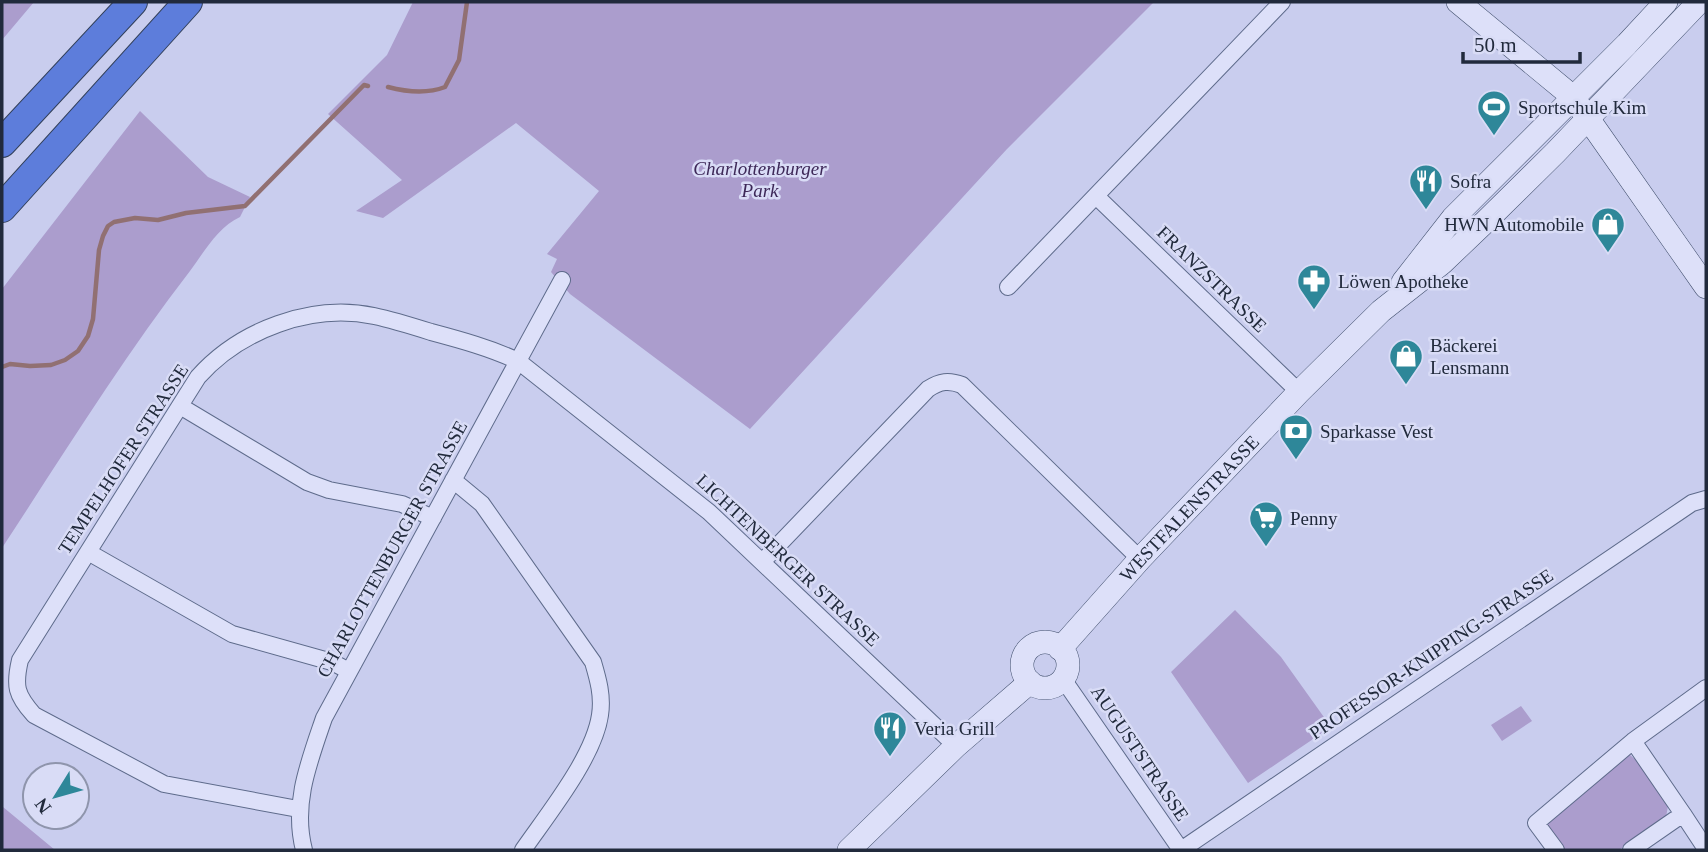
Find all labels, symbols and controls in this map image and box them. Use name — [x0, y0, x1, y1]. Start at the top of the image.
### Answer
scale bar — [1463, 21, 1580, 65]
text: 50 m — [1474, 33, 1517, 57]
sports icon: Sportschule Kim — [1475, 88, 1513, 137]
place label: Sportschule Kim — [1518, 97, 1646, 118]
park label: Charlottenburger Park — [693, 158, 827, 201]
restaurant icon: Sofra — [1407, 162, 1445, 211]
place label: Sofra — [1450, 171, 1492, 192]
shop icon: HWN Automobile — [1589, 205, 1627, 254]
place label: HWN Automobile — [1444, 214, 1584, 235]
street label: FRANZSTRASSE — [1153, 222, 1271, 336]
pharmacy icon: Löwen Apotheke — [1295, 262, 1333, 311]
place label: Löwen Apotheke — [1338, 271, 1468, 292]
place label: Bäckerei Lensmann — [1430, 335, 1510, 378]
shop icon: Bäckerei Lensmann — [1387, 337, 1425, 386]
street label: TEMPELHOFER STRASSE — [54, 360, 192, 558]
bank icon: Sparkasse Vest — [1277, 412, 1315, 461]
street label: CHARLOTTENBURGER STRASSE — [313, 417, 471, 681]
place label: Sparkasse Vest — [1320, 421, 1434, 442]
street label: WESTFALENSTRASSE — [1115, 431, 1263, 585]
street label: LICHTENBERGER STRASSE — [692, 470, 884, 650]
supermarket icon: Penny — [1247, 499, 1285, 548]
place label: Penny — [1290, 508, 1338, 529]
street label: PROFESSOR-KNIPPING-STRASSE — [1305, 564, 1557, 744]
street label: AUGUSTSTRASSE — [1087, 681, 1193, 825]
restaurant icon: Veria Grill — [871, 709, 909, 758]
place label: Veria Grill — [914, 718, 995, 739]
north arrow — [21, 761, 91, 831]
text: N — [30, 794, 55, 818]

